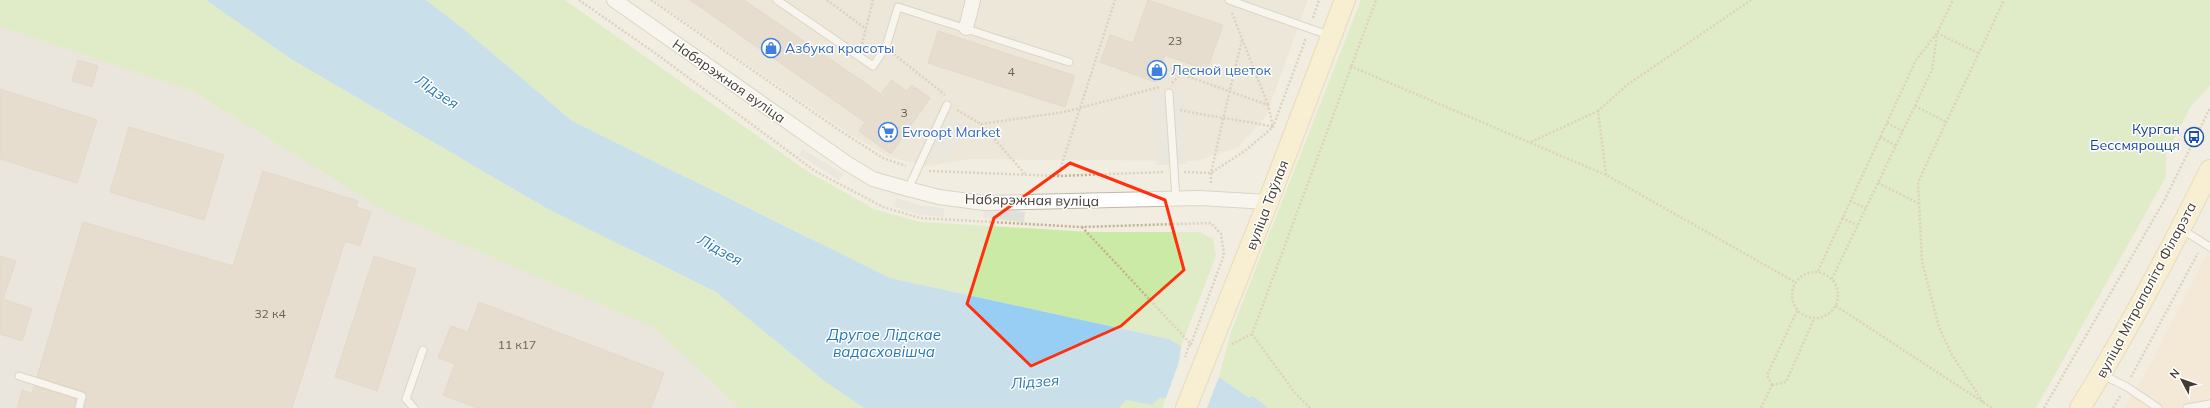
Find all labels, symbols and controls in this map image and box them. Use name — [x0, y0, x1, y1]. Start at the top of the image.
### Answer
house number: 23 — [1168, 33, 1182, 48]
street label: Набярэжная вуліца — [669, 35, 789, 127]
shop icon: Азбука красоты — [760, 37, 782, 59]
place label: Азбука красоты — [785, 39, 894, 57]
shop icon: Лесной цветок — [1146, 59, 1168, 81]
place label: Лесной цветок — [1171, 61, 1272, 79]
house number: 4 — [1007, 64, 1015, 79]
water label: Лідзея — [411, 70, 463, 113]
house number: 3 — [900, 105, 908, 120]
place label: Курган Бессмяроцця — [2090, 120, 2180, 154]
supermarket icon: Evroopt Market — [877, 121, 899, 143]
place label: Evroopt Market — [902, 123, 1001, 141]
bus stop icon: Курган Бессмяроцця — [2183, 126, 2205, 148]
street label: вуліца Таўлая — [1242, 157, 1292, 253]
street label: Набярэжная вуліца — [965, 190, 1099, 210]
street label: вуліца Мітрапаліта Філарэта — [2092, 199, 2200, 381]
water label: Лідзея — [694, 229, 746, 270]
house number: 32 к4 — [254, 306, 286, 321]
water label: Другое Лідскае вадасховішча — [826, 325, 941, 361]
house number: 11 к17 — [498, 337, 536, 352]
north arrow — [2162, 360, 2202, 400]
text: N — [2166, 366, 2182, 381]
water label: Лідзея — [1009, 370, 1060, 393]

